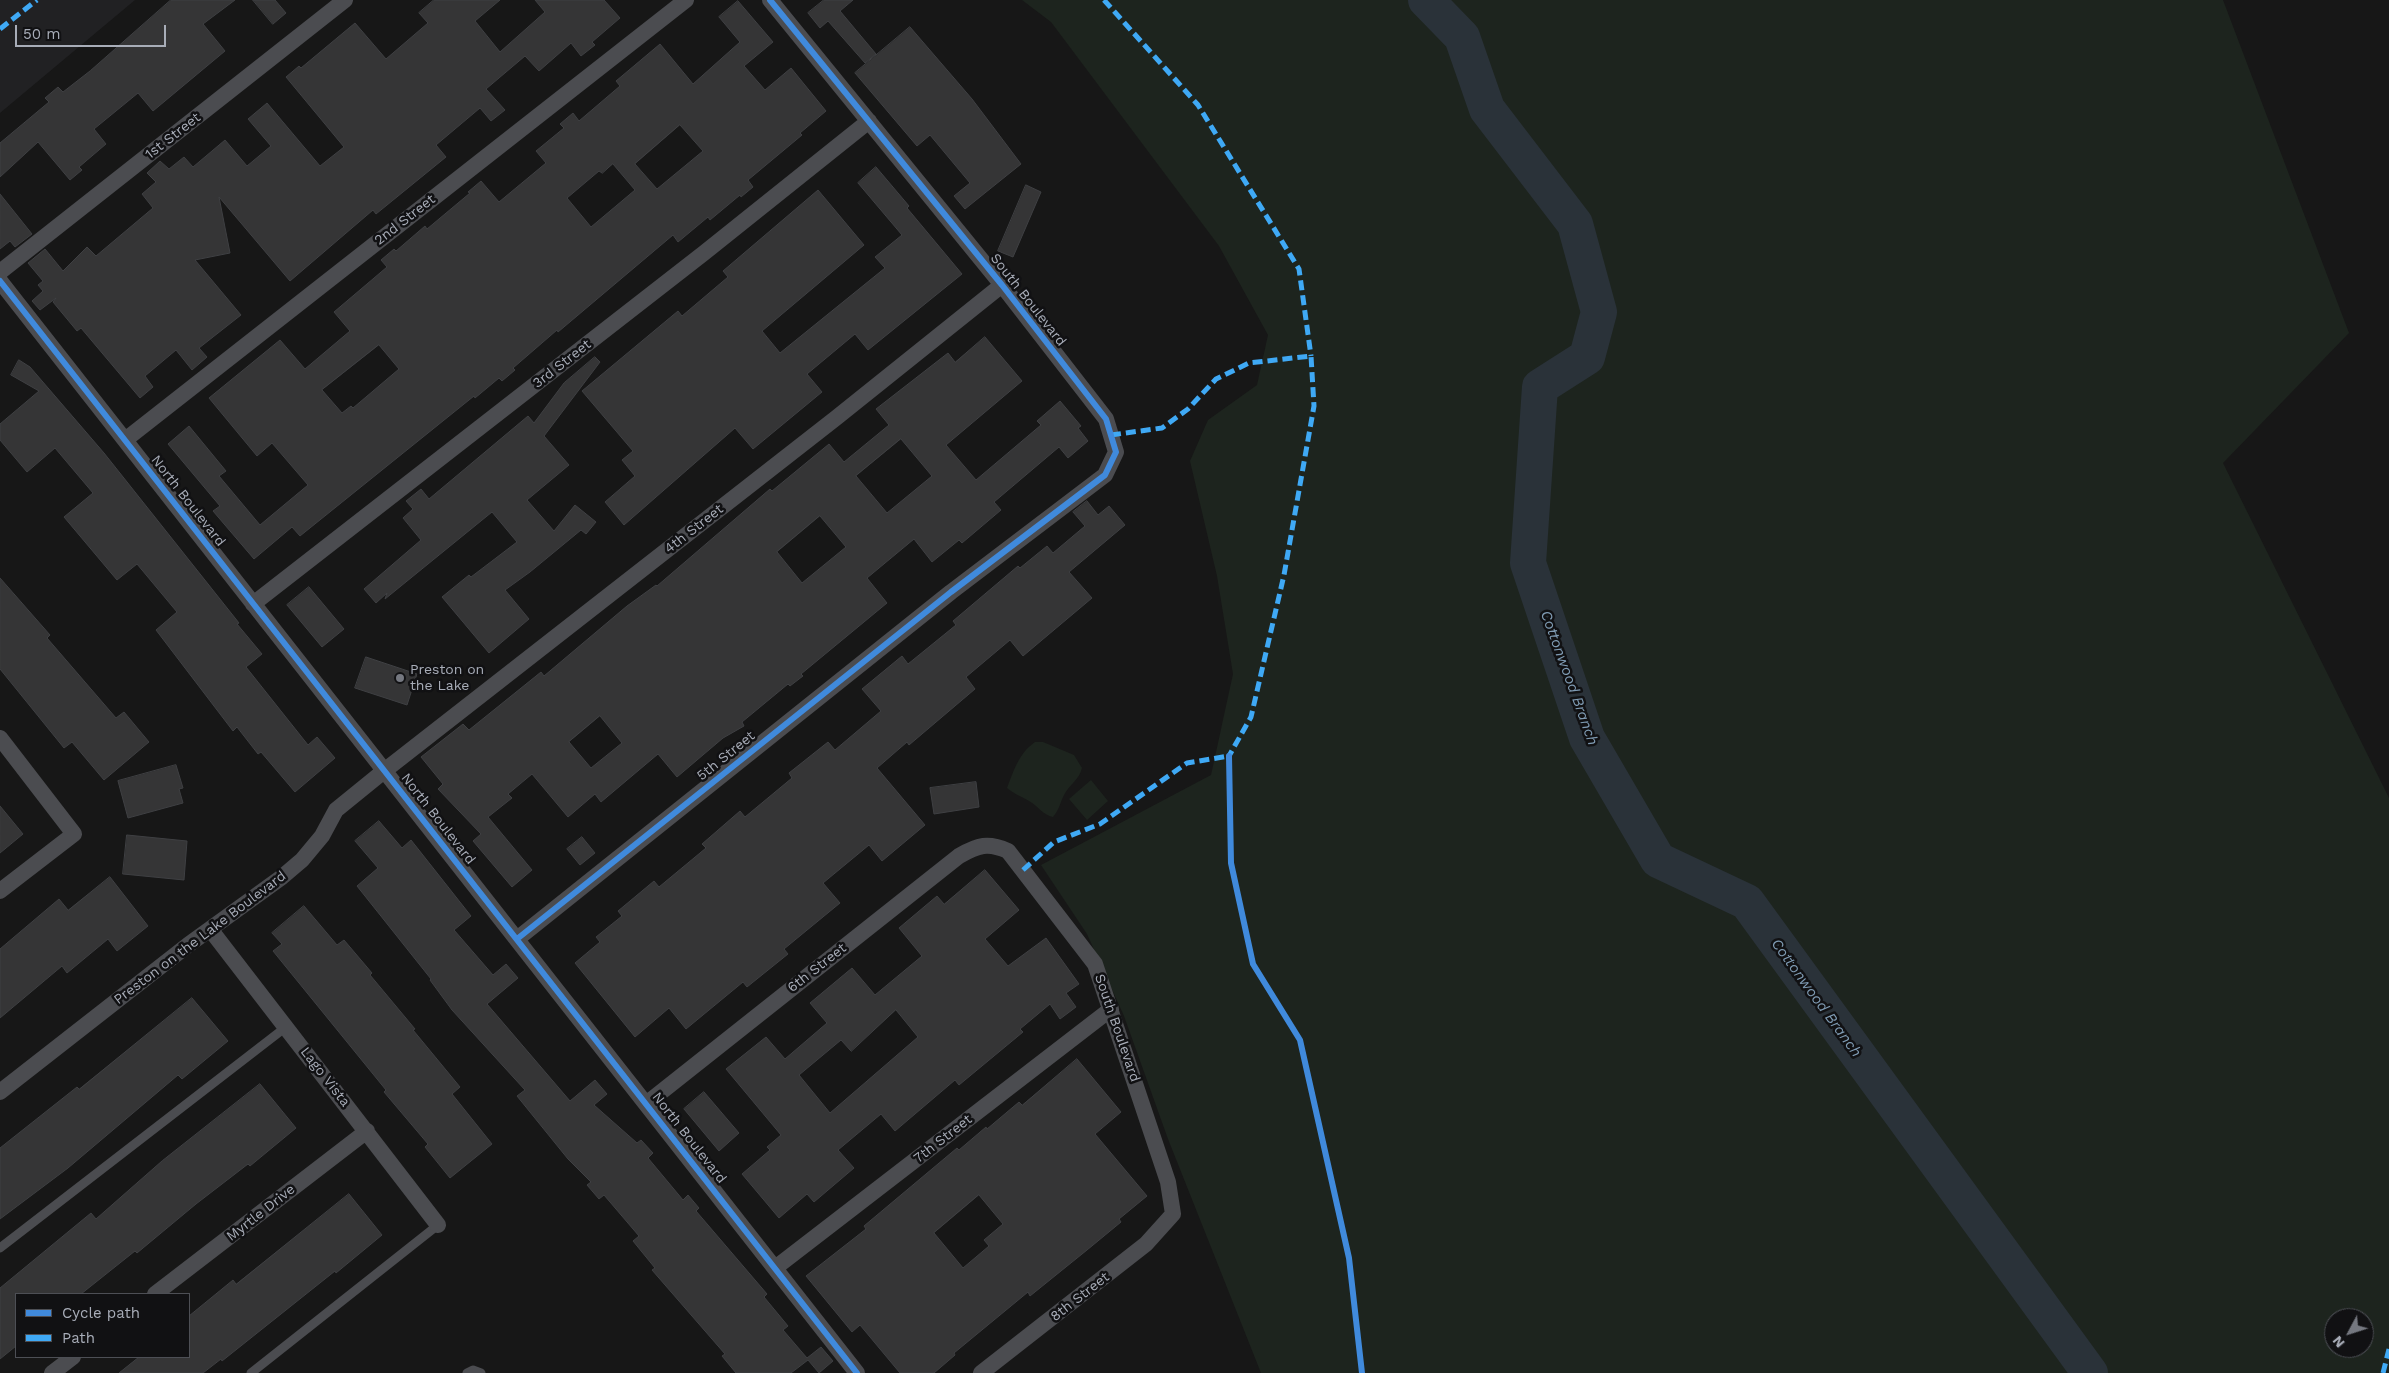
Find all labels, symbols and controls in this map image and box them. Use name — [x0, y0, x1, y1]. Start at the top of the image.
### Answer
scale bar — [18, 15, 169, 47]
text: 50 m — [23, 25, 60, 43]
street label: 1st Street — [142, 109, 204, 163]
street label: 2nd Street — [371, 191, 439, 249]
street label: South Boulevard — [987, 250, 1069, 350]
street label: 3rd Street — [530, 336, 594, 392]
street label: North Boulevard — [147, 452, 229, 550]
street label: 4th Street — [661, 501, 727, 557]
water label: Cottonwood Branch — [1536, 608, 1602, 748]
place label: Preston on the Lake — [410, 662, 484, 694]
marker: Preston on the Lake — [394, 672, 406, 684]
street label: 5th Street — [694, 728, 758, 784]
street label: North Boulevard — [397, 770, 479, 868]
street label: Preston on the Lake Boulevard — [111, 868, 289, 1008]
water label: Cottonwood Branch — [1767, 935, 1865, 1061]
street label: 6th Street — [784, 940, 850, 996]
street label: South Boulevard — [1091, 972, 1143, 1084]
street label: Lago Vista — [297, 1044, 353, 1110]
street label: North Boulevard — [648, 1089, 730, 1187]
street label: 7th Street — [911, 1111, 975, 1167]
street label: Myrtle Drive — [223, 1181, 299, 1245]
street label: 8th Street — [1047, 1269, 1113, 1325]
legend — [15, 1293, 190, 1358]
text: Cycle path — [62, 1304, 140, 1322]
north arrow — [2324, 1308, 2374, 1358]
text: Path — [62, 1329, 95, 1347]
text: N — [2329, 1333, 2348, 1351]

